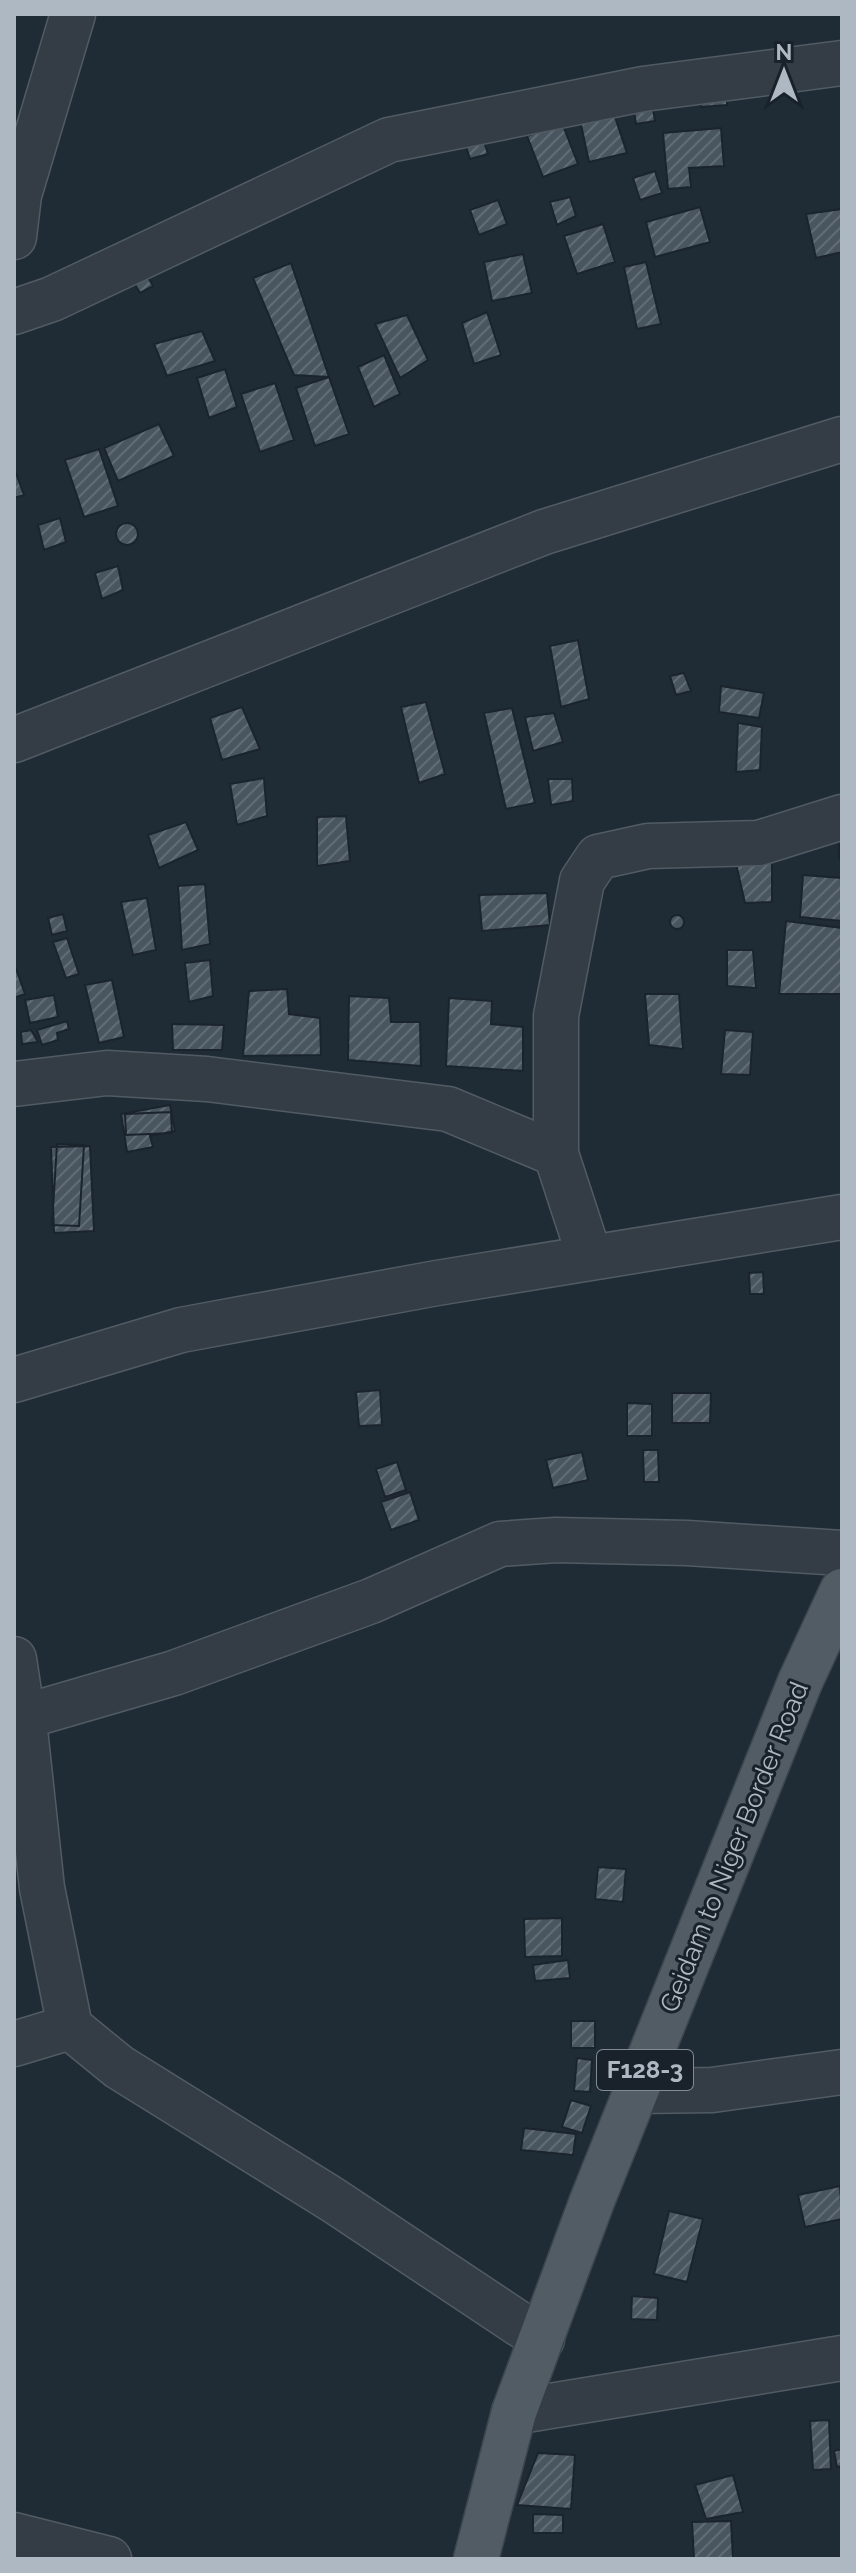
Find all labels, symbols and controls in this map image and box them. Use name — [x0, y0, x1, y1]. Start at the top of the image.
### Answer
north arrow — [744, 32, 824, 112]
text: N — [776, 39, 792, 65]
street label: Geidam to Niger Border Road — [654, 1677, 814, 2017]
road number: F128-3 — [597, 2050, 693, 2090]

